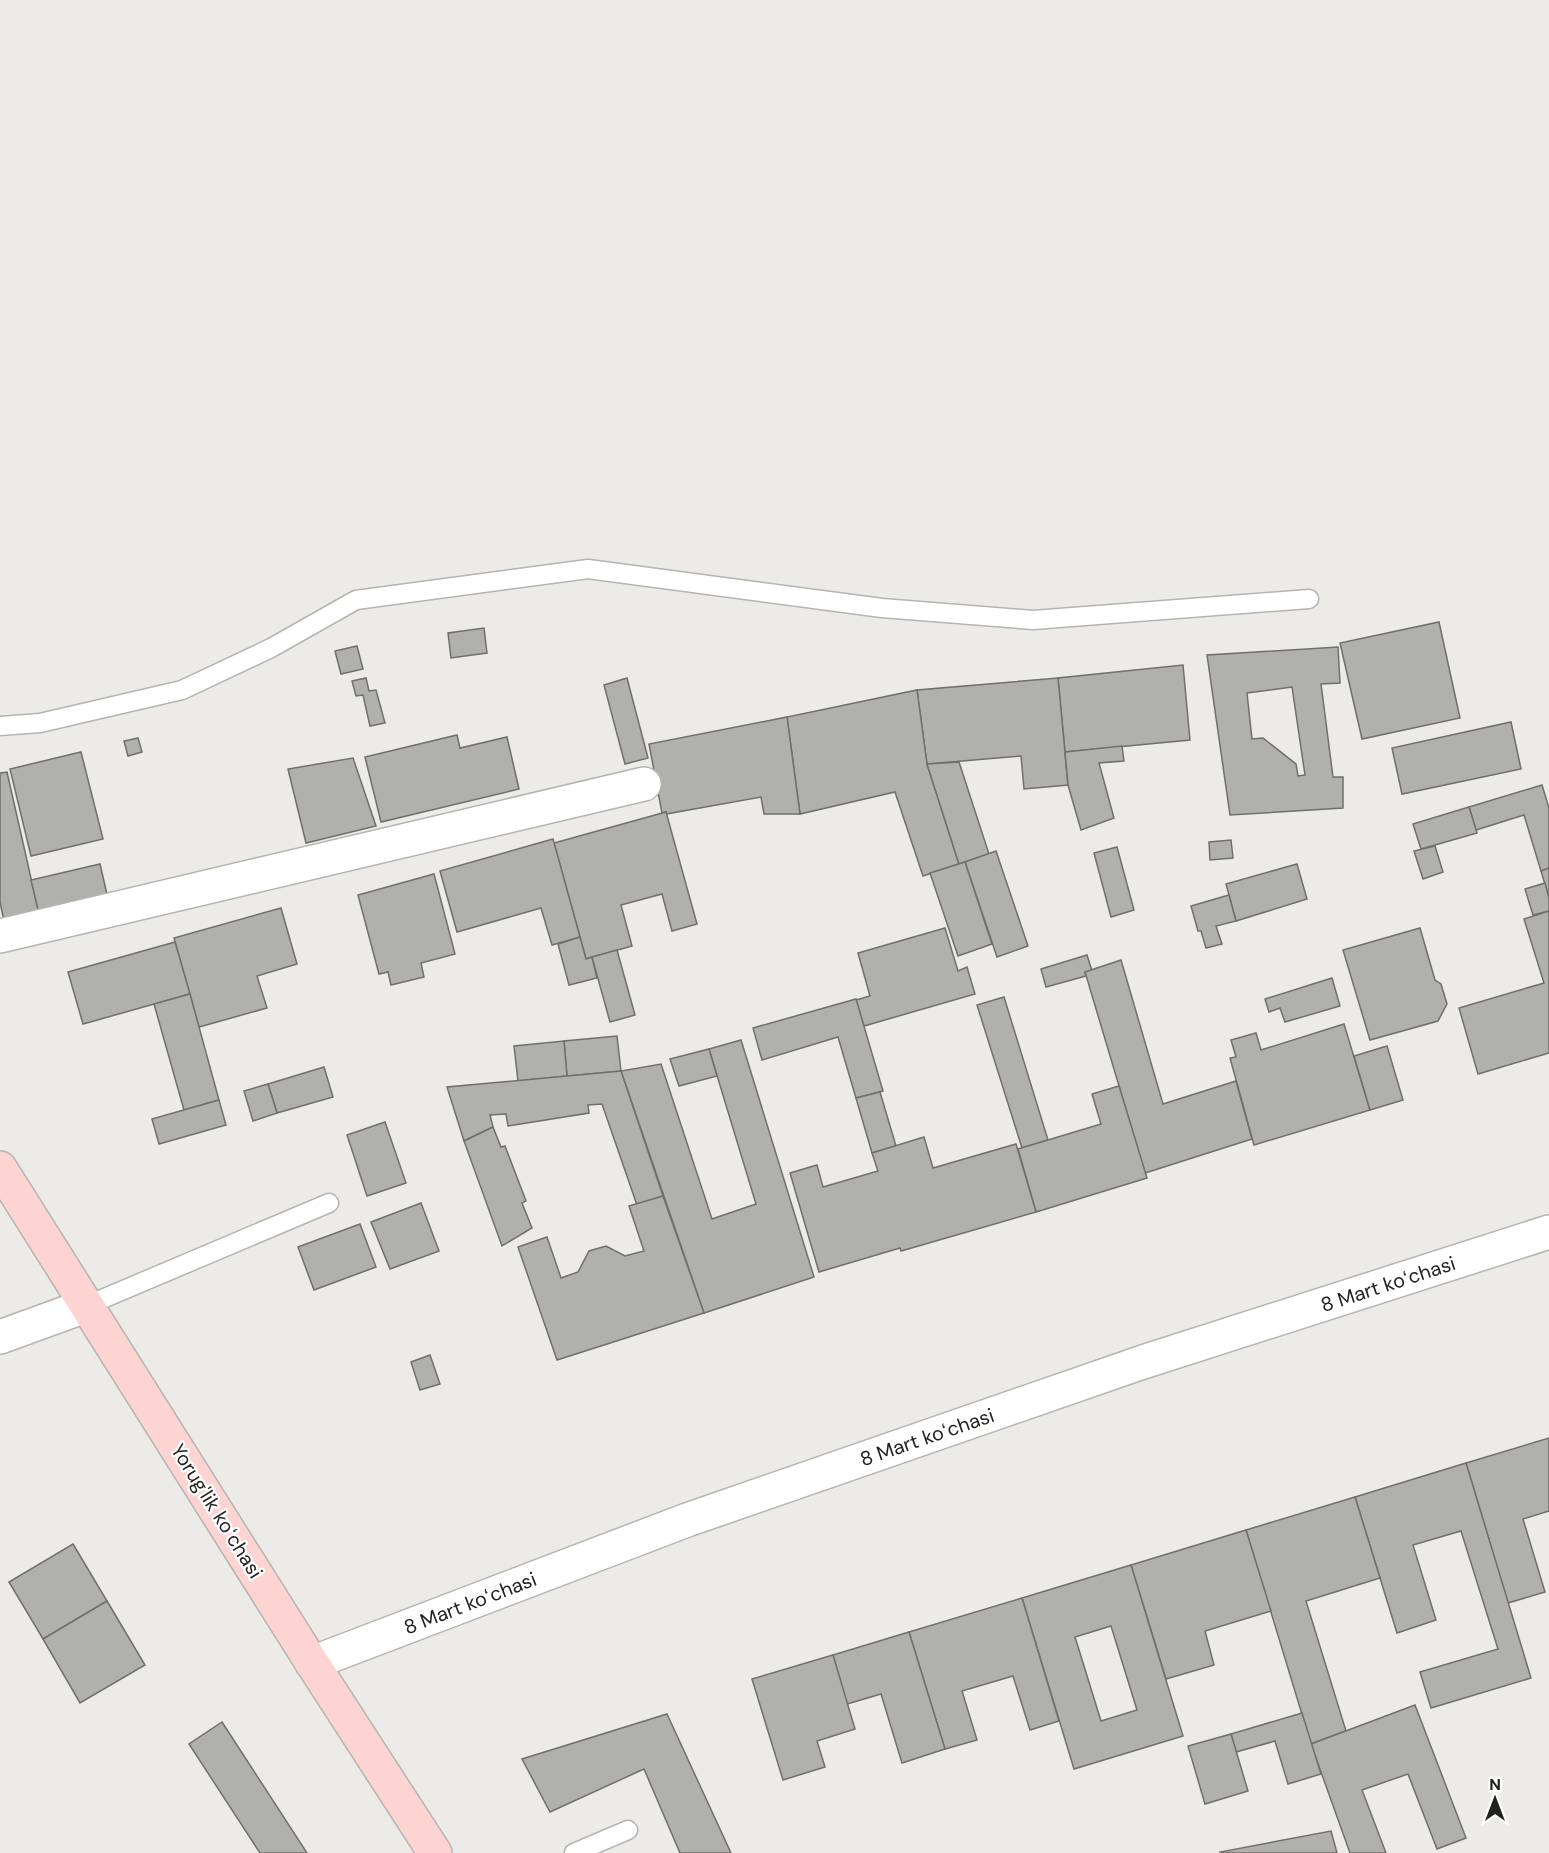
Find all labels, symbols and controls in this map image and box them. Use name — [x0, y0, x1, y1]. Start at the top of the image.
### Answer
street label: 8 Mart koʻchasi — [1317, 1250, 1459, 1318]
street label: 8 Mart koʻchasi — [857, 1402, 997, 1472]
street label: Yorug'lik koʻchasi — [165, 1439, 269, 1583]
street label: 8 Mart koʻchasi — [400, 1566, 540, 1640]
north arrow — [1465, 1769, 1525, 1829]
text: N — [1489, 1774, 1501, 1795]

